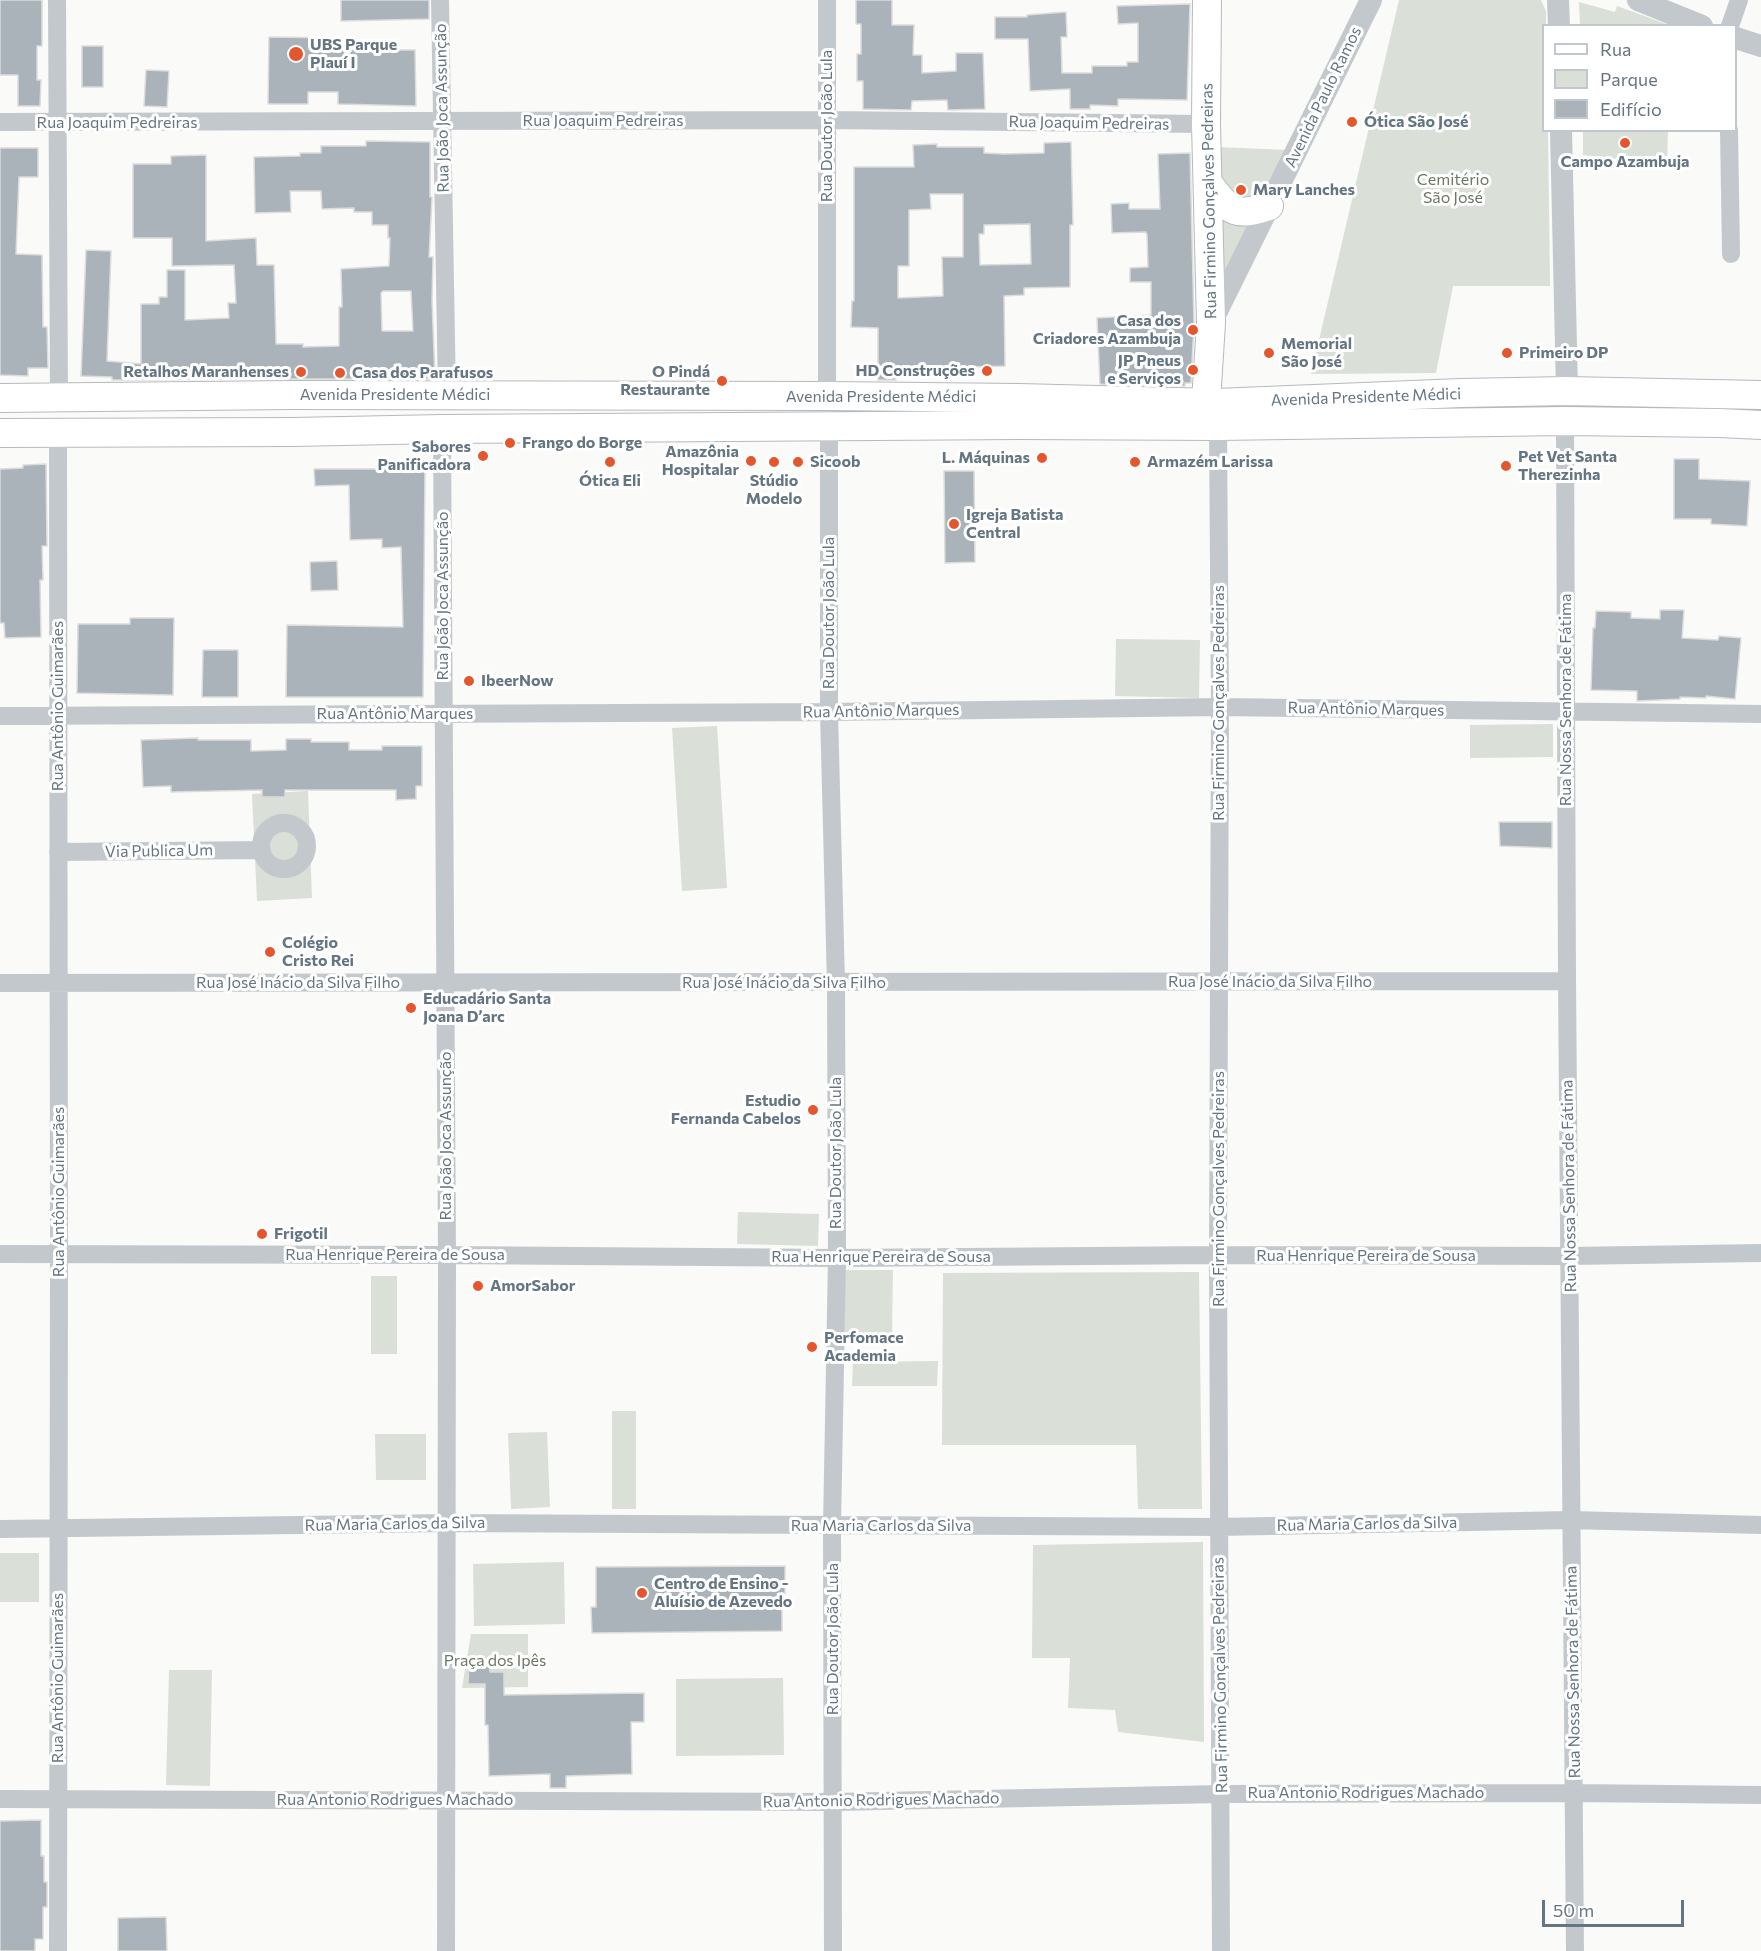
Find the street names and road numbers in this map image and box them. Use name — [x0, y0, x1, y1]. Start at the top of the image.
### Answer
street label: Rua João Joca Assunção — [431, 23, 453, 193]
street label: Avenida Paulo Ramos — [1281, 23, 1365, 171]
street label: Rua Doutor João Lula — [817, 50, 837, 202]
street label: Rua Firmino Gonçalves Pedreiras — [1197, 83, 1221, 319]
street label: Rua Joaquim Pedreiras — [523, 111, 683, 131]
street label: Rua Joaquim Pedreiras — [1008, 112, 1170, 134]
street label: Rua Joaquim Pedreiras — [37, 113, 197, 133]
street label: Avenida Presidente Médici — [1270, 384, 1462, 410]
street label: Avenida Presidente Médici — [300, 385, 490, 405]
street label: Avenida Presidente Médici — [786, 387, 976, 407]
street label: Rua João Joca Assunção — [433, 511, 453, 681]
street label: Rua Doutor João Lula — [819, 537, 839, 689]
street label: Rua Firmino Gonçalves Pedreiras — [1209, 585, 1229, 821]
street label: Rua Nossa Senhora de Fátima — [1556, 594, 1576, 806]
street label: Rua Antônio Guimarães — [48, 621, 68, 791]
street label: Rua Antônio Marques — [1287, 698, 1445, 720]
street label: Rua Antônio Marques — [802, 700, 960, 722]
street label: Rua Antônio Marques — [317, 704, 473, 724]
street label: Via Publica Um — [105, 840, 213, 862]
street label: Rua José Inácio da Silva Filho — [1168, 972, 1372, 992]
street label: Rua José Inácio da Silva Filho — [196, 973, 400, 993]
street label: Rua José Inácio da Silva Filho — [682, 973, 886, 993]
street label: Rua João Joca Assunção — [436, 1051, 456, 1221]
street label: Rua Firmino Gonçalves Pedreiras — [1209, 1071, 1229, 1307]
street label: Rua Doutor João Lula — [826, 1077, 846, 1229]
street label: Rua Nossa Senhora de Fátima — [1558, 1079, 1580, 1293]
street label: Rua Antônio Guimarães — [49, 1107, 69, 1277]
street label: Rua Henrique Pereira de Sousa — [285, 1245, 505, 1265]
street label: Rua Henrique Pereira de Sousa — [1256, 1246, 1476, 1266]
street label: Rua Henrique Pereira de Sousa — [771, 1247, 991, 1267]
street label: Rua Maria Carlos da Silva — [305, 1513, 485, 1535]
street label: Rua Maria Carlos da Silva — [1277, 1513, 1457, 1535]
street label: Rua Maria Carlos da Silva — [791, 1516, 971, 1536]
street label: Rua Firmino Gonçalves Pedreiras — [1208, 1557, 1232, 1793]
street label: Rua Doutor João Lula — [823, 1563, 843, 1715]
street label: Rua Nossa Senhora de Fátima — [1562, 1565, 1584, 1779]
street label: Rua Antônio Guimarães — [48, 1593, 68, 1763]
street label: Rua Antonio Rodrigues Machado — [1248, 1783, 1484, 1803]
street label: Rua Antonio Rodrigues Machado — [762, 1788, 1000, 1812]
street label: Rua Antonio Rodrigues Machado — [277, 1790, 513, 1810]

